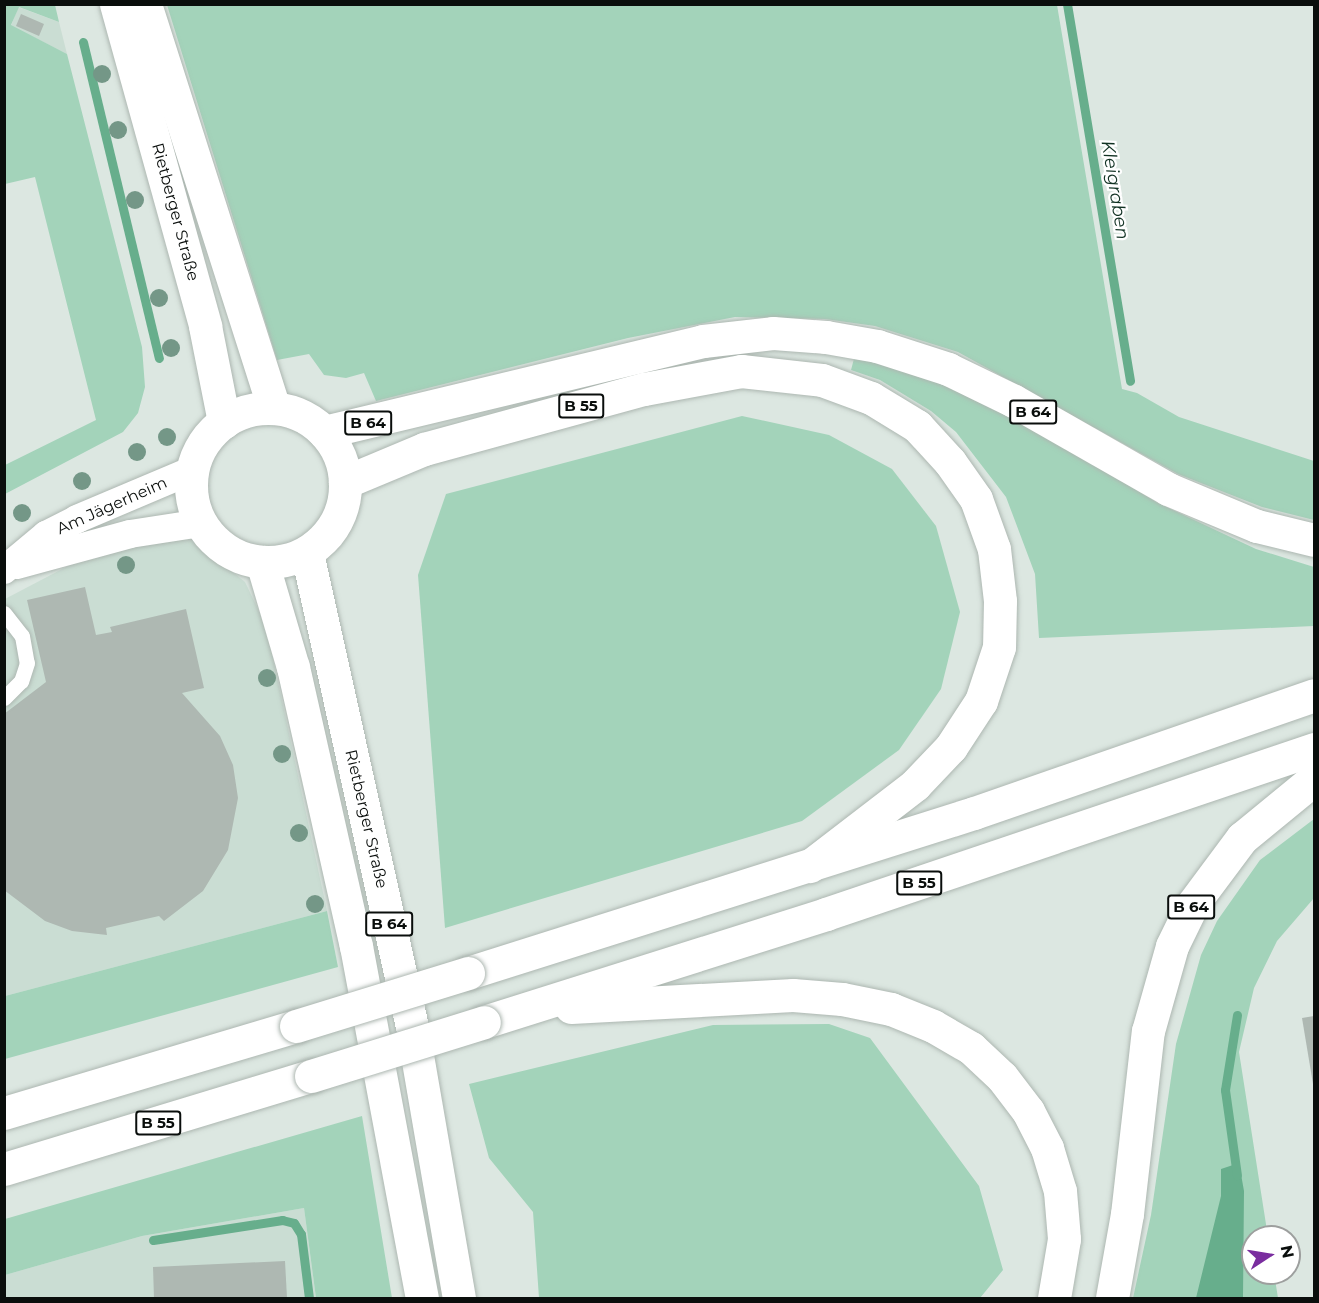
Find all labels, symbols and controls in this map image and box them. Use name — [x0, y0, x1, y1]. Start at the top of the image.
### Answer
water label: Kleigraben — [1097, 139, 1133, 241]
street label: Rietberger Straße — [147, 141, 203, 283]
road number: B 55 — [557, 394, 605, 418]
road number: B 64 — [1009, 400, 1057, 424]
road number: B 64 — [344, 411, 392, 435]
street label: Am Jägerheim — [54, 473, 170, 539]
street label: Rietberger Straße — [341, 748, 391, 890]
road number: B 55 — [895, 871, 943, 895]
road number: B 64 — [1167, 895, 1215, 919]
road number: B 64 — [365, 912, 413, 936]
road number: B 55 — [134, 1111, 182, 1135]
north arrow — [1241, 1225, 1301, 1285]
text: N — [1277, 1243, 1298, 1260]

